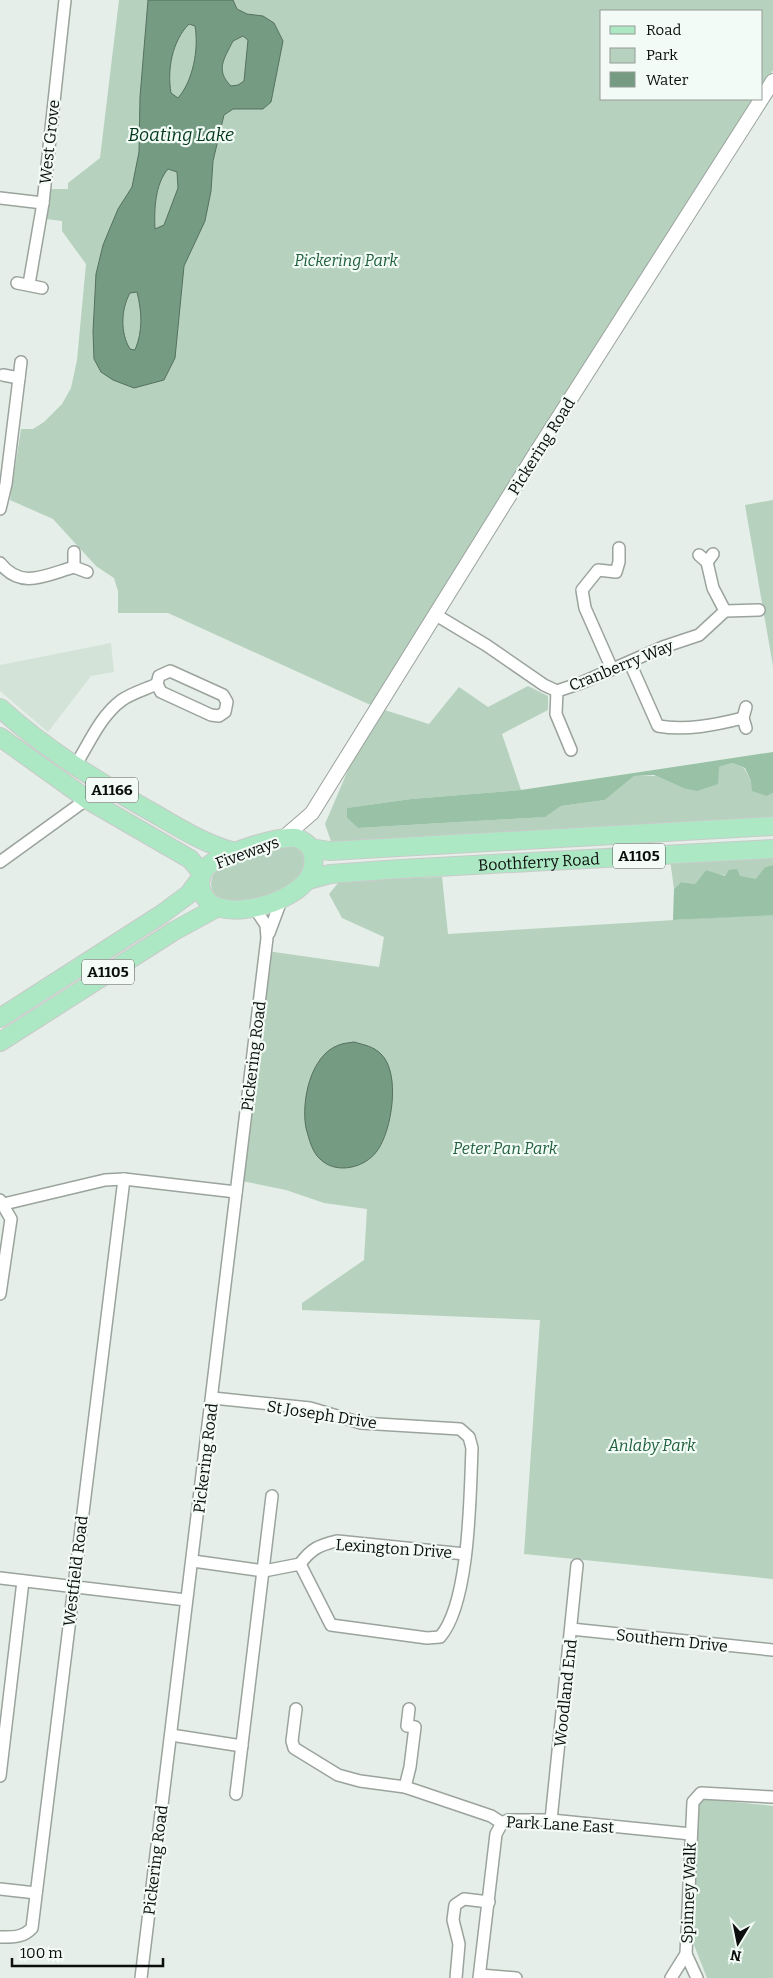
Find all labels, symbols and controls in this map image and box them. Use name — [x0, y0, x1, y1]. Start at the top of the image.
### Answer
legend — [600, 10, 763, 100]
text: Road — [646, 21, 681, 39]
text: Park — [646, 46, 678, 64]
text: Water — [646, 71, 689, 89]
street label: West Grove — [36, 99, 63, 185]
water label: Boating Lake — [128, 124, 234, 146]
park label: Pickering Park — [294, 251, 398, 270]
street label: Pickering Road — [504, 394, 579, 498]
street label: Cranberry Way — [566, 636, 677, 695]
road number: A1166 — [86, 778, 138, 802]
street label: Fiveways — [213, 832, 282, 873]
road number: A1105 — [613, 844, 665, 868]
street label: Boothferry Road — [478, 849, 601, 875]
road number: A1105 — [82, 960, 134, 984]
street label: Pickering Road — [237, 999, 270, 1112]
park label: Peter Pan Park — [453, 1139, 558, 1158]
street label: St Joseph Drive — [266, 1396, 378, 1433]
street label: Pickering Road — [189, 1401, 222, 1514]
park label: Anlaby Park — [607, 1436, 696, 1455]
street label: Westfield Road — [59, 1514, 92, 1628]
street label: Lexington Drive — [335, 1535, 453, 1562]
street label: Southern Drive — [615, 1625, 729, 1656]
street label: Woodland End — [550, 1638, 581, 1748]
street label: Pickering Road — [139, 1803, 172, 1916]
street label: Park Lane East — [505, 1812, 615, 1837]
street label: Spinney Walk — [677, 1842, 700, 1944]
north arrow — [713, 1918, 763, 1968]
scale bar — [12, 1936, 164, 1968]
text: 100 m — [20, 1944, 63, 1962]
text: N — [729, 1946, 743, 1965]

